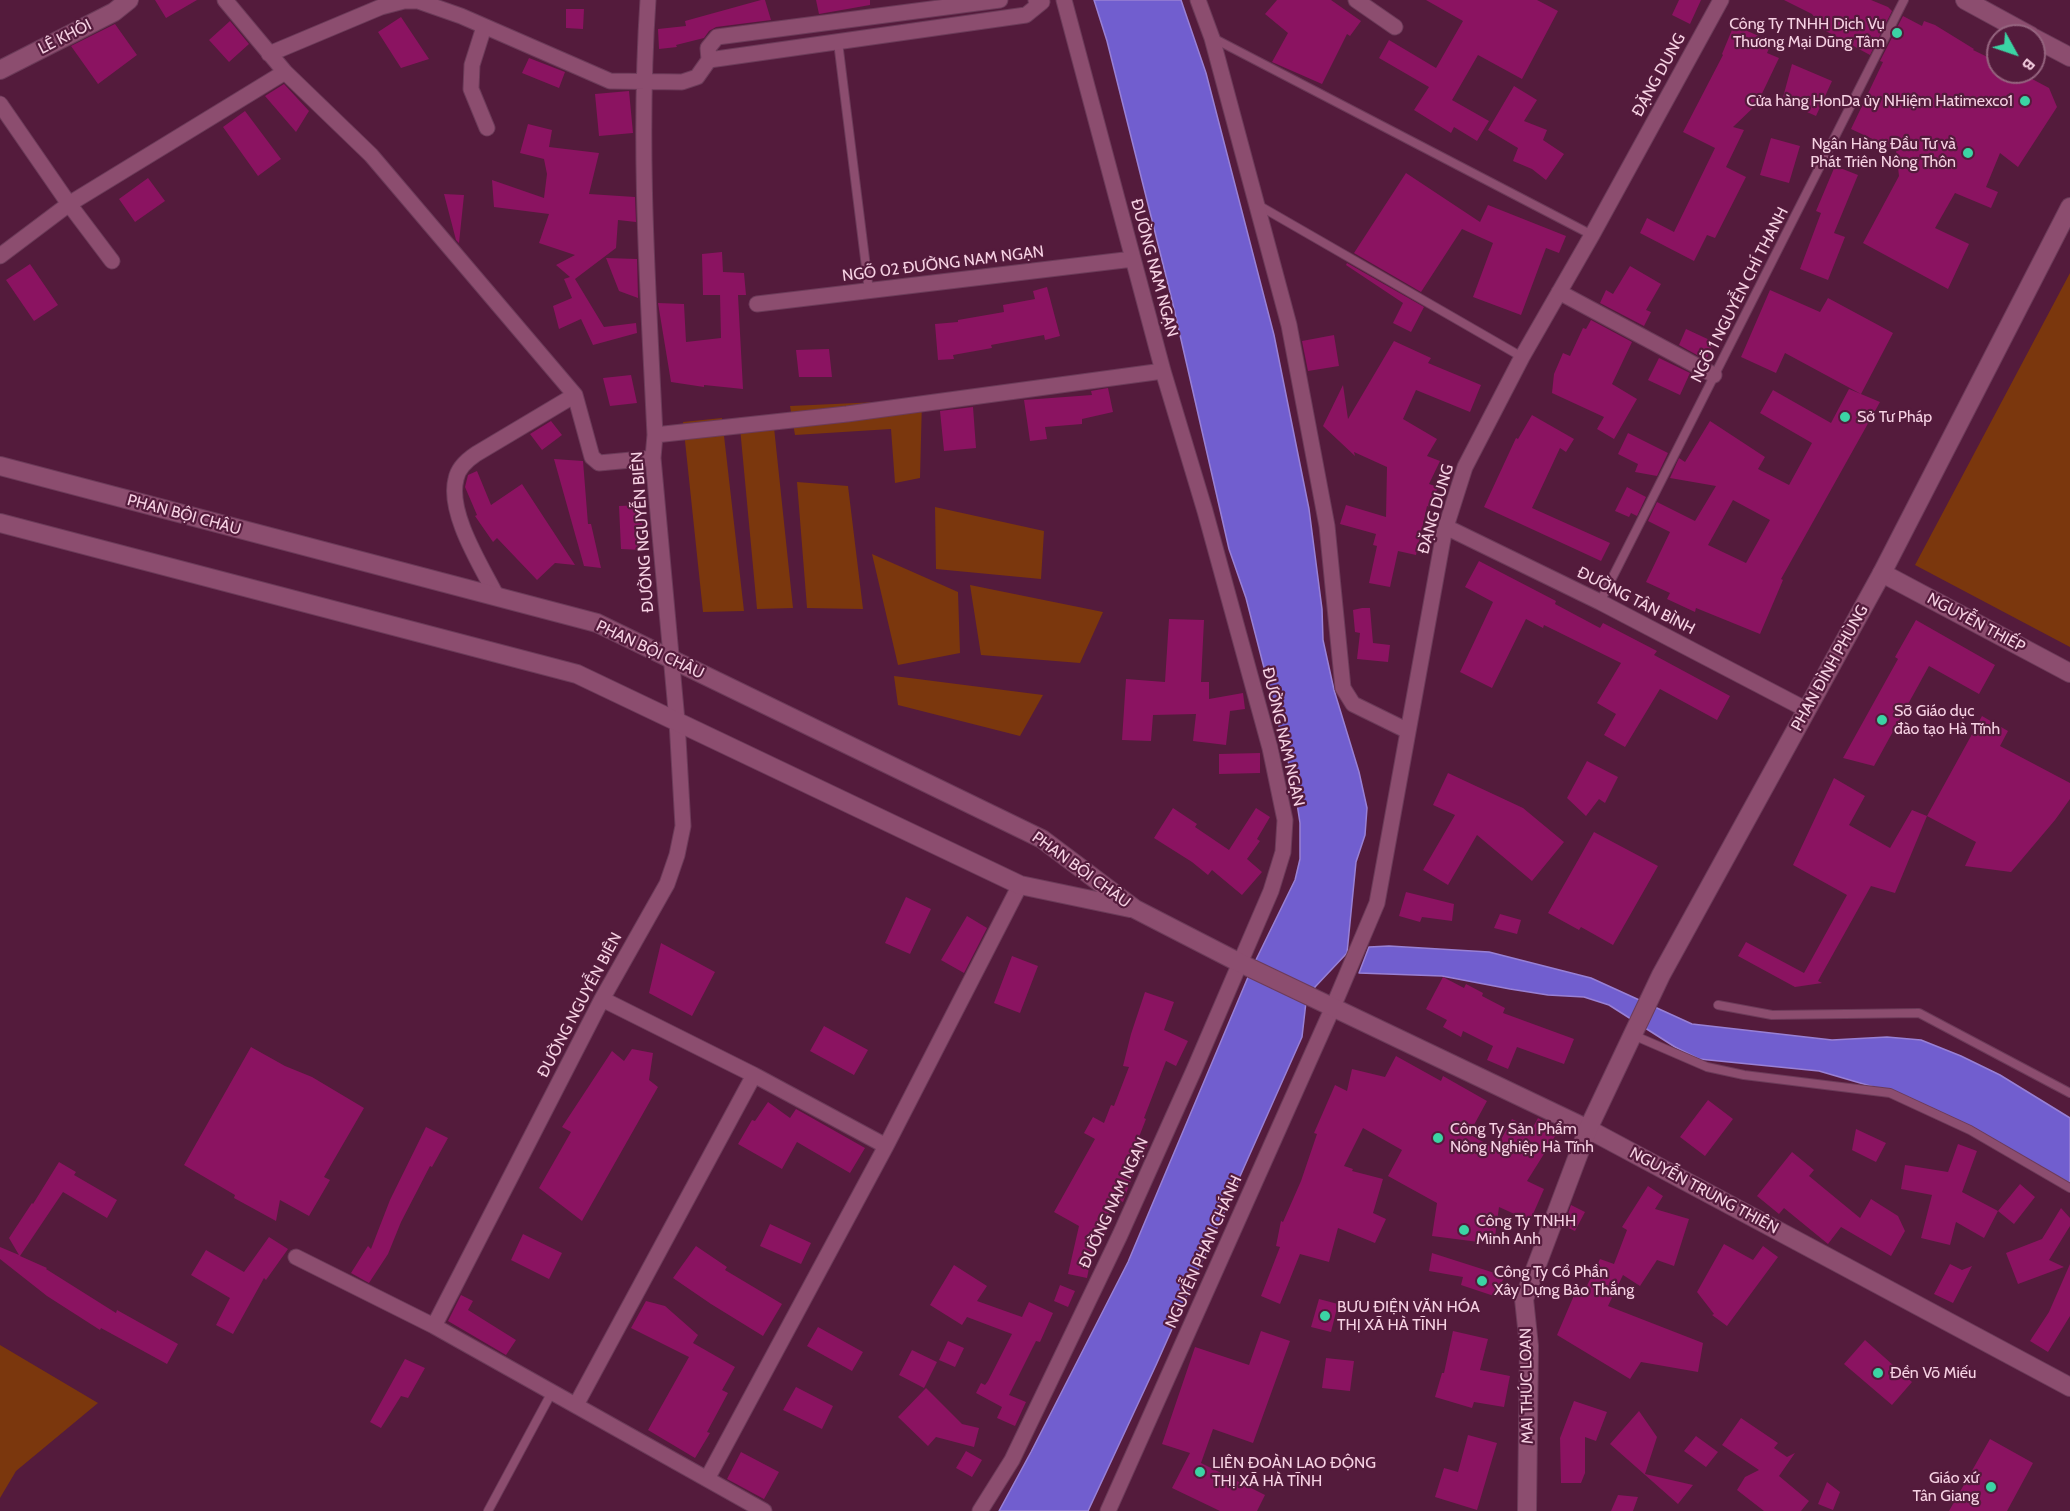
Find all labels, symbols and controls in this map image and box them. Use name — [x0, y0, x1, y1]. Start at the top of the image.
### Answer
place label: Công Ty TNHH Dịch Vụ Thương Mại Dũng Tâm — [1729, 14, 1885, 52]
street label: LÊ KHÔI — [35, 15, 95, 59]
north arrow — [1986, 24, 2046, 84]
marker: Công Ty TNHH Dịch Vụ Thương Mại Dũng Tâm — [1890, 26, 1904, 40]
street label: ĐẶNG DUNG — [1628, 30, 1690, 120]
text: B — [2018, 55, 2039, 75]
place label: Cửa hàng HonDa ủy NHiệm Hatimexco1 — [1746, 91, 2013, 111]
marker: Cửa hàng HonDa ủy NHiệm Hatimexco1 — [2018, 94, 2032, 108]
place label: Ngân Hàng Đầu Tư và Phát Triên Nông Thôn — [1810, 134, 1956, 172]
marker: Ngân Hàng Đầu Tư và Phát Triên Nông Thôn — [1961, 146, 1975, 160]
street label: ĐƯỜNG NAM NGẠN — [1126, 197, 1182, 339]
street label: NGÕ 1 NGUYỄN CHÍ THANH — [1687, 204, 1793, 386]
street label: NGÕ 02 ĐƯỜNG NAM NGẠN — [841, 242, 1045, 286]
place label: Sở Tư Pháp — [1857, 407, 1932, 427]
marker: Sở Tư Pháp — [1838, 410, 1852, 424]
street label: ĐƯỜNG NGUYỄN BIÊN — [628, 451, 658, 613]
street label: ĐẶNG DUNG — [1414, 462, 1458, 556]
street label: PHAN BỘI CHÂU — [125, 491, 243, 539]
street label: ĐƯỜNG TÂN BÌNH — [1574, 563, 1698, 639]
street label: NGUYỄN THIẾP — [1924, 589, 2028, 657]
street label: PHAN ĐÌNH PHÙNG — [1787, 602, 1873, 734]
street label: PHAN BỘI CHÂU — [593, 617, 707, 683]
street label: ĐƯỜNG NAM NGẠN — [1258, 666, 1308, 808]
place label: Sỡ Giáo dục đào tạo Hà Tĩnh — [1894, 701, 2000, 739]
marker: Sỡ Giáo dục đào tạo Hà Tĩnh — [1875, 713, 1889, 727]
street label: PHAN BỘI CHÂU — [1028, 828, 1134, 912]
street label: ĐƯỜNG NGUYỄN BIÊN — [534, 929, 626, 1081]
place label: Công Ty Sản Phẩm Nông Nghiệp Hà Tĩnh — [1450, 1119, 1594, 1157]
marker: Công Ty Sản Phẩm Nông Nghiệp Hà Tĩnh — [1431, 1131, 1445, 1145]
street label: ĐƯỜNG NAM NGẠN — [1075, 1135, 1153, 1271]
street label: NGUYỄN TRUNG THIÊN — [1626, 1144, 1782, 1238]
street label: NGUYỄN PHAN CHÁNH — [1162, 1173, 1246, 1331]
place label: Công Ty TNHH Minh Anh — [1476, 1211, 1576, 1249]
marker: Công Ty TNHH Minh Anh — [1457, 1223, 1471, 1237]
place label: Công Ty Cổ Phần Xây Dựng Bảo Thắng — [1494, 1262, 1634, 1300]
marker: Công Ty Cổ Phần Xây Dựng Bảo Thắng — [1475, 1274, 1489, 1288]
place label: BƯU ĐIỆN VĂN HÓA THỊ XÃ HÀ TĨNH — [1337, 1297, 1480, 1335]
marker: BƯU ĐIỆN VĂN HÓA THỊ XÃ HÀ TĨNH — [1318, 1309, 1332, 1323]
street label: MAI THÚC LOAN — [1516, 1328, 1538, 1444]
place label: Đền Võ Miếu — [1890, 1363, 1976, 1383]
marker: Đền Võ Miếu — [1871, 1366, 1885, 1380]
place label: LIÊN ĐOÀN LAO ĐỘNG THỊ XÃ HÀ TĨNH — [1212, 1453, 1376, 1491]
marker: LIÊN ĐOÀN LAO ĐỘNG THỊ XÃ HÀ TĨNH — [1193, 1465, 1207, 1479]
place label: Giáo xứ Tân Giang — [1913, 1468, 1979, 1506]
marker: Giáo xứ Tân Giang — [1984, 1480, 1998, 1494]

